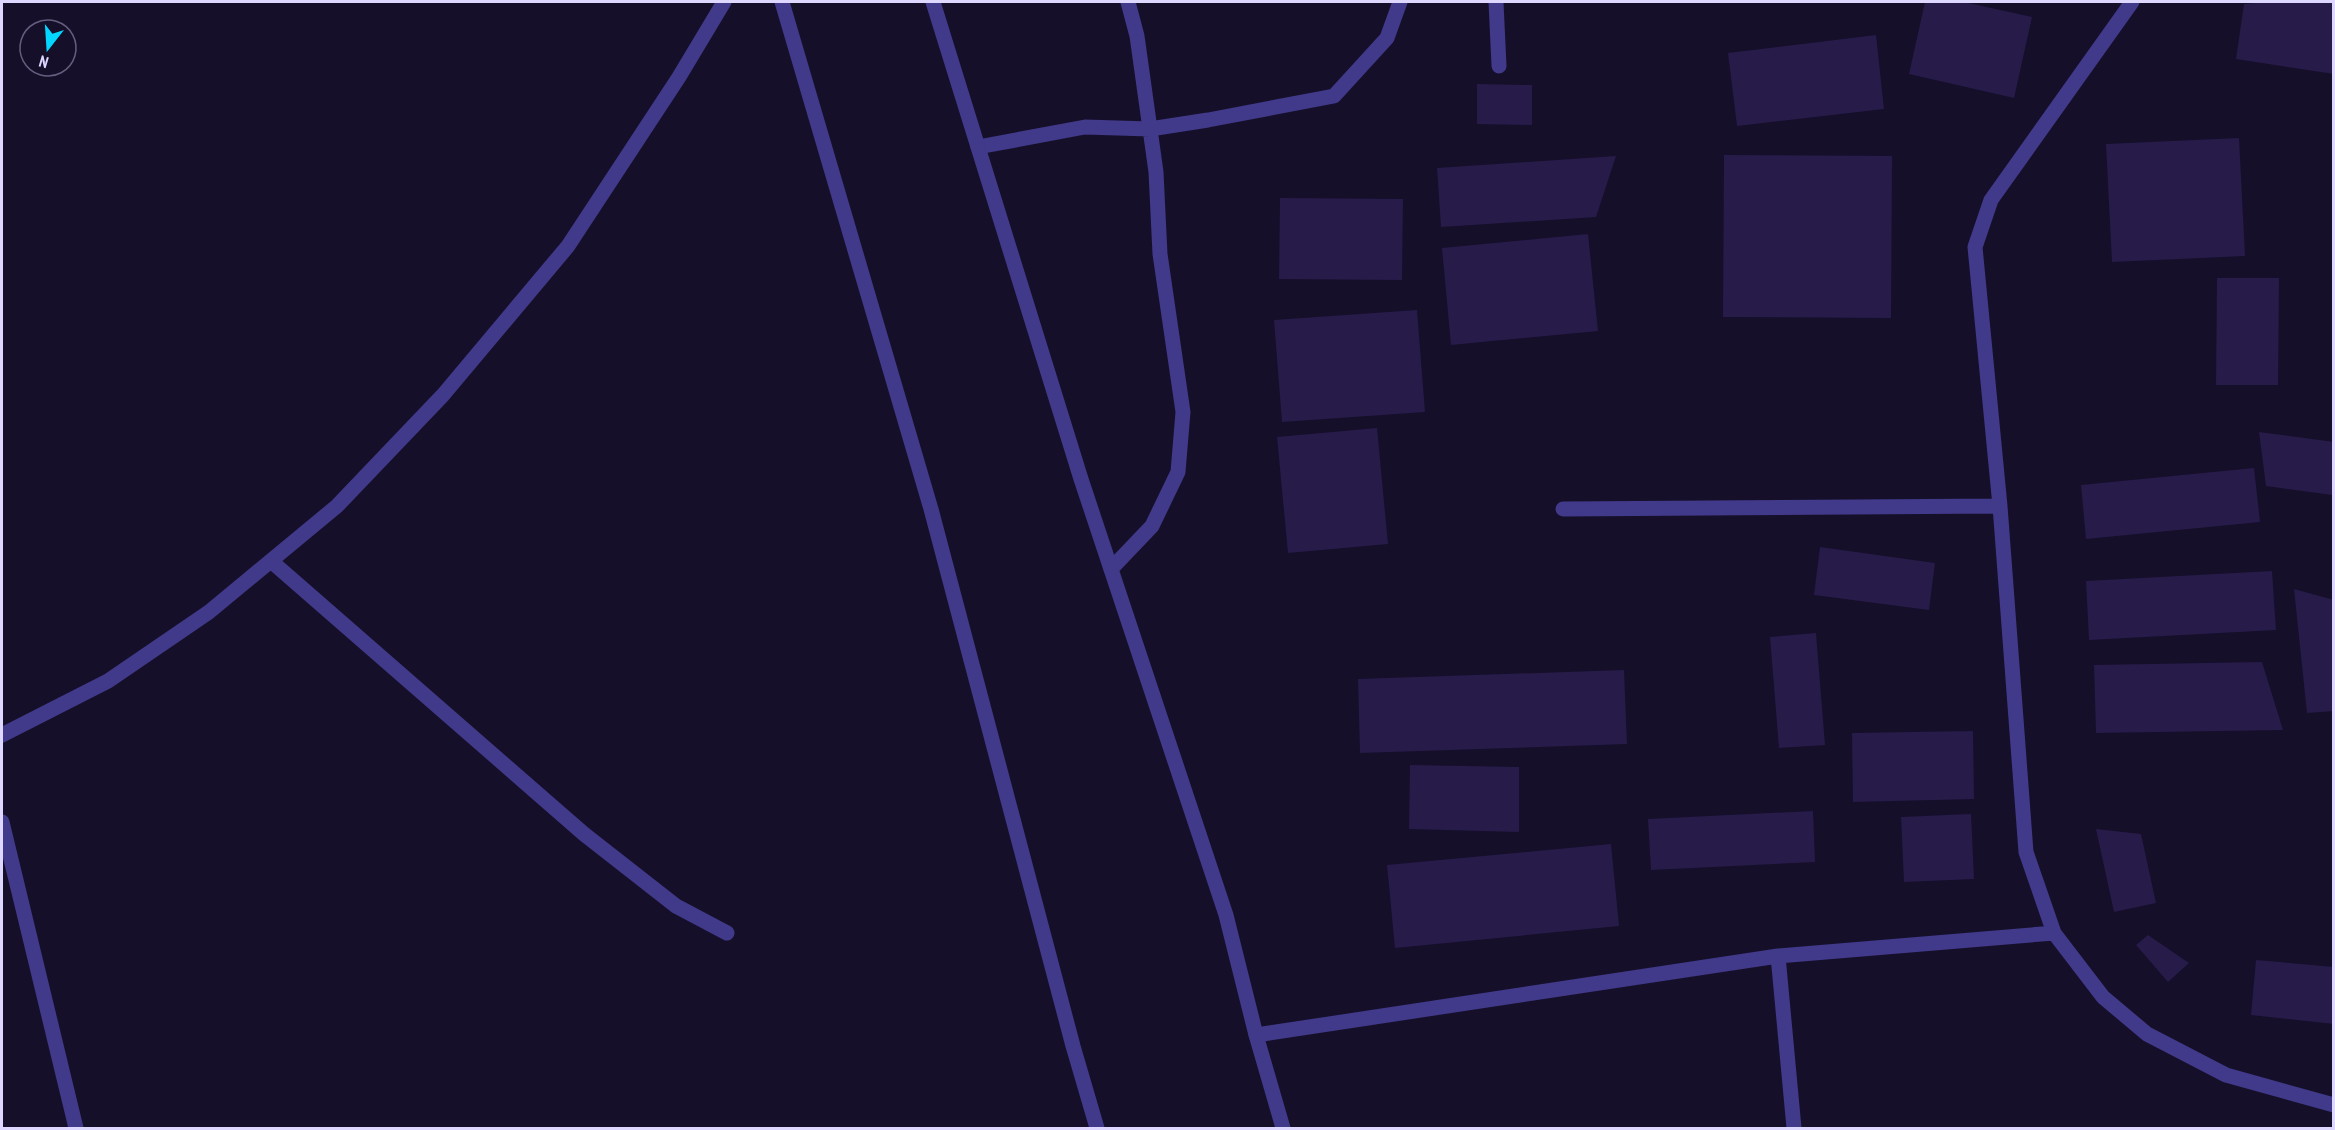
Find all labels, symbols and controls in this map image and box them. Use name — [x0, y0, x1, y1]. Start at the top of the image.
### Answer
north arrow — [18, 18, 78, 78]
text: N — [37, 52, 51, 73]

